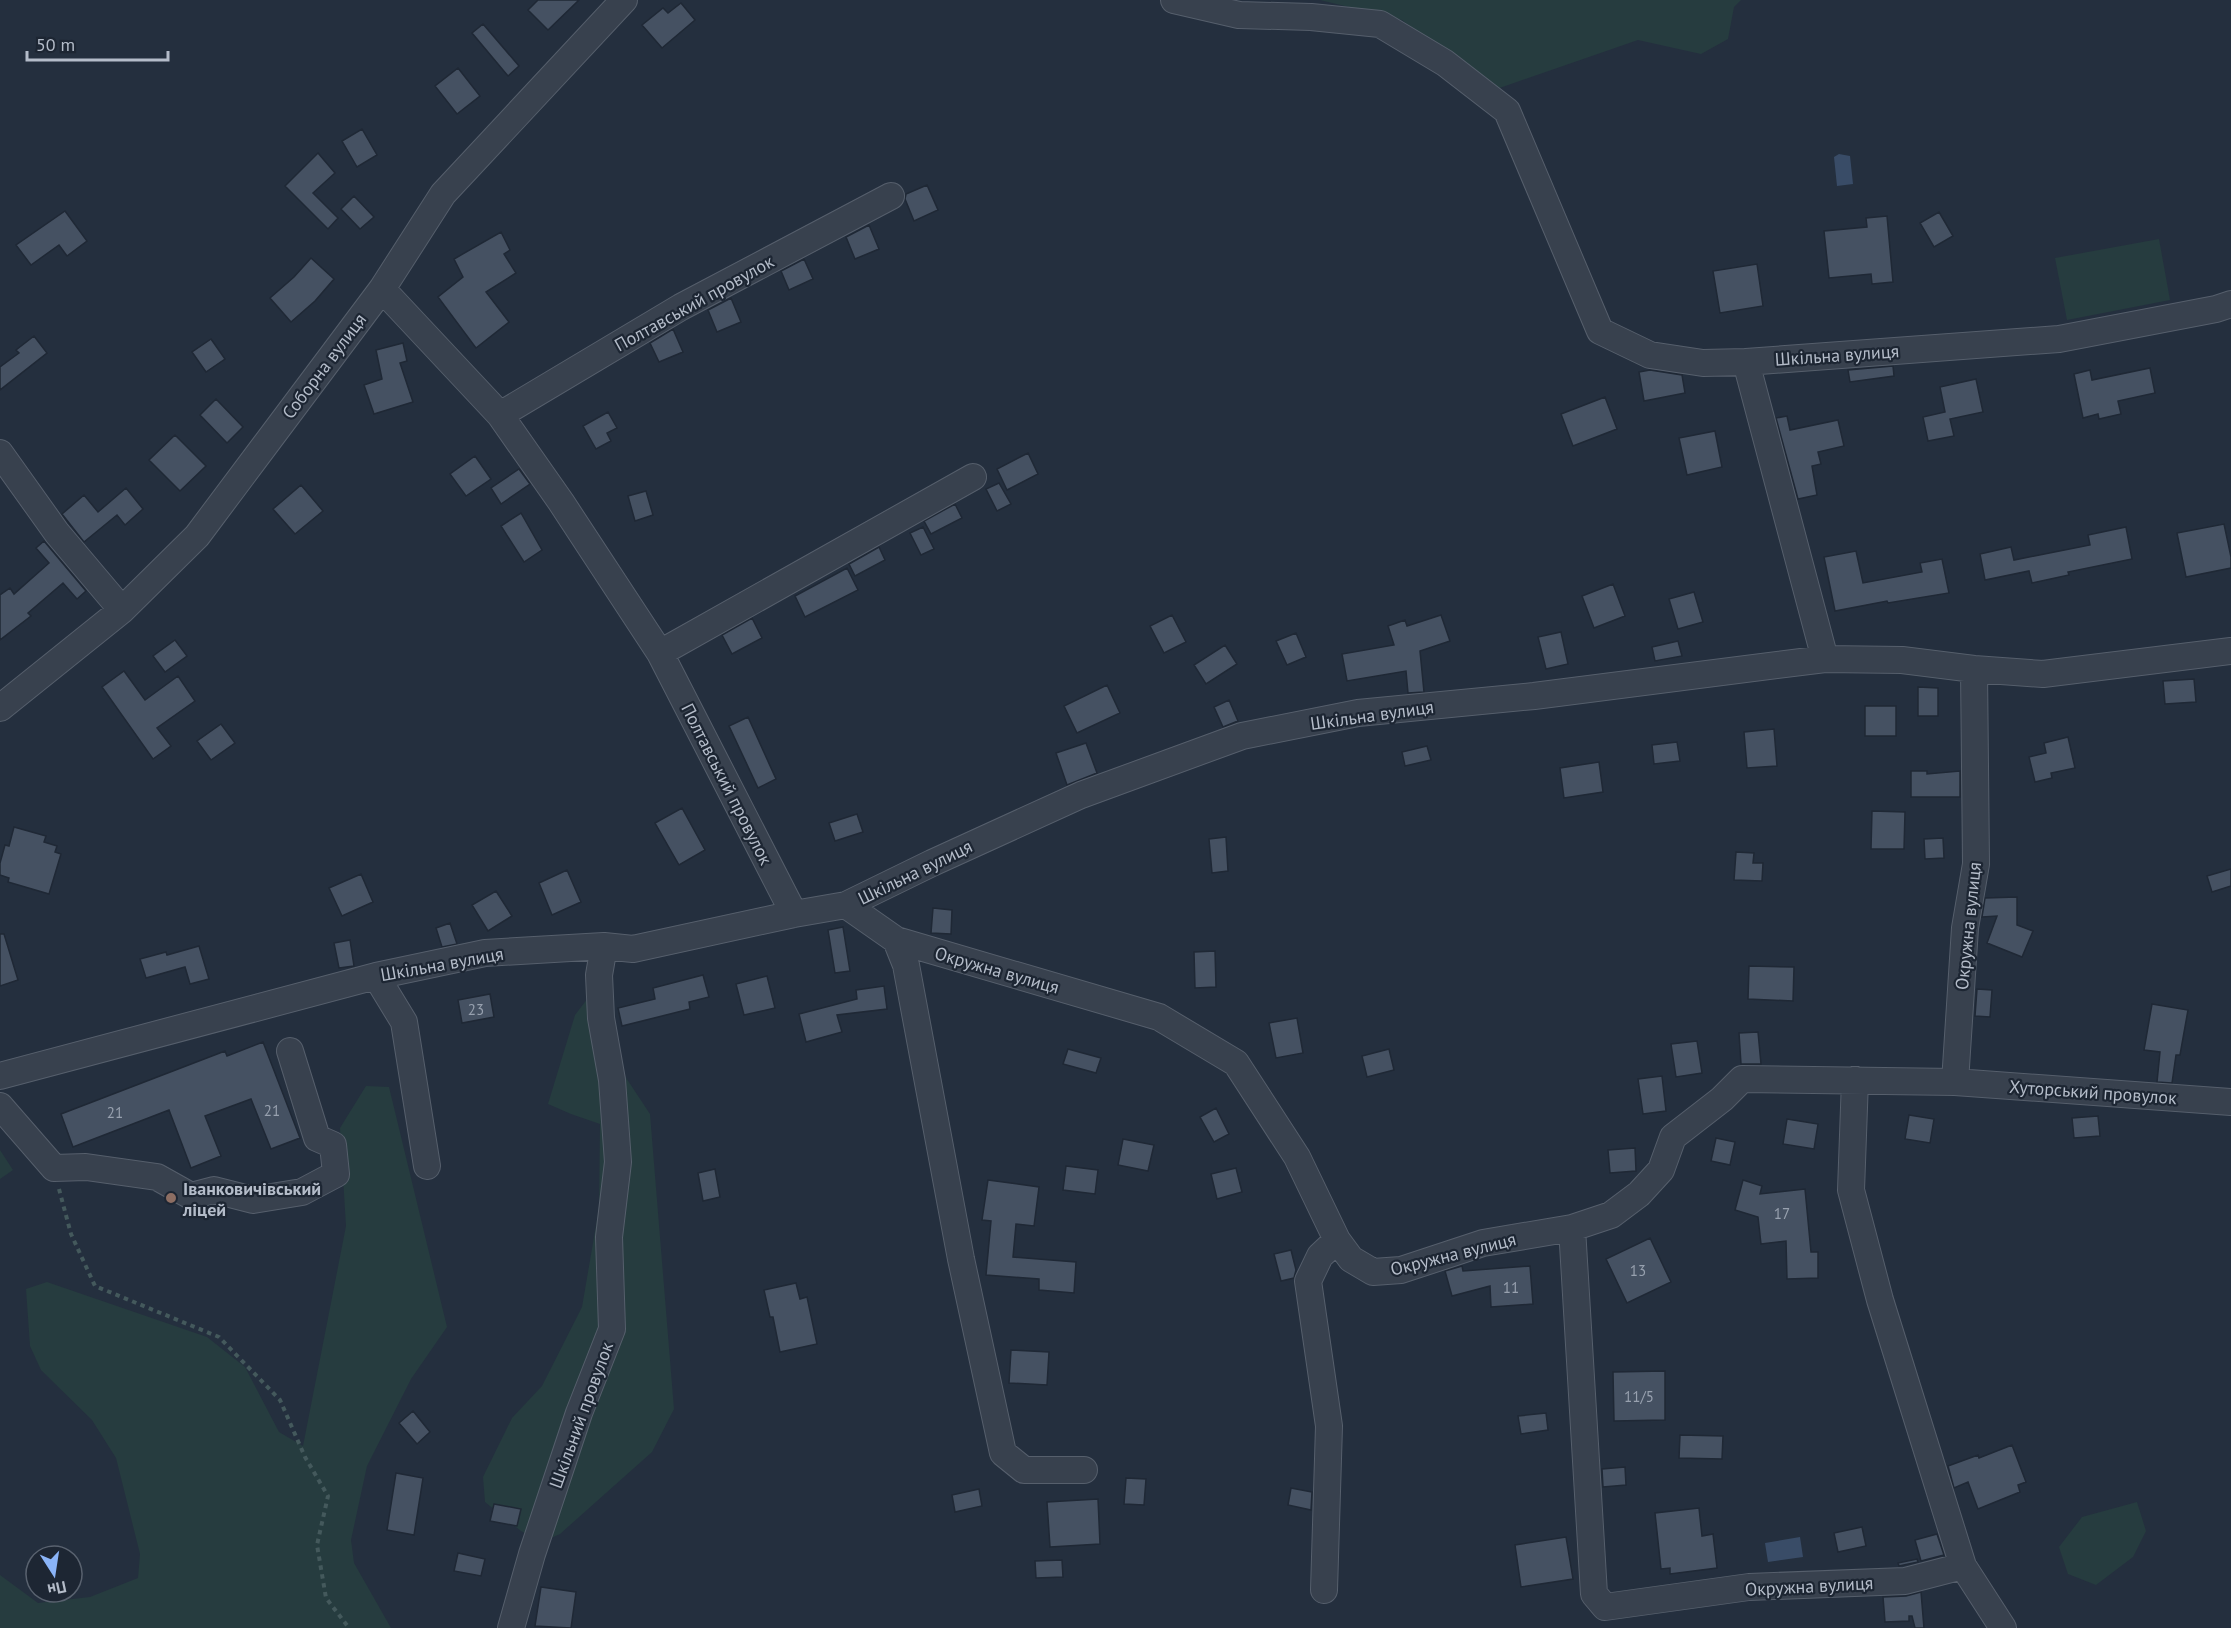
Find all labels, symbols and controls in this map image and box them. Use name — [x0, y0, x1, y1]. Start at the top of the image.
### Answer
scale bar — [27, 24, 168, 62]
text: 50 m — [36, 33, 75, 56]
street label: Полтавський провулок — [610, 249, 778, 356]
street label: Соборна вулиця — [277, 309, 371, 423]
street label: Шкільна вулиця — [1774, 339, 1900, 371]
street label: Шкільна вулиця — [1309, 695, 1435, 735]
street label: Полтавський провулок — [676, 699, 778, 869]
street label: Шкільна вулиця — [854, 834, 976, 910]
street label: Окружна вулиця — [1950, 861, 1986, 991]
street label: Окружна вулиця — [932, 941, 1062, 999]
street label: Шкільна вулиця — [379, 942, 505, 986]
house number: 23 — [468, 1000, 484, 1019]
street label: Хуторський провулок — [2008, 1075, 2178, 1109]
house number: 21 — [264, 1101, 280, 1120]
house number: 21 — [107, 1103, 123, 1122]
place label: Іванковичівський ліцей — [182, 1177, 321, 1221]
marker: Іванковичівський ліцей — [164, 1191, 178, 1205]
house number: 17 — [1774, 1204, 1790, 1223]
street label: Окружна вулиця — [1388, 1227, 1518, 1281]
house number: 13 — [1630, 1261, 1646, 1280]
house number: 11 — [1503, 1278, 1519, 1297]
street label: Шкільний провулок — [544, 1338, 618, 1491]
house number: 11/5 — [1624, 1387, 1654, 1406]
north arrow — [24, 1544, 84, 1604]
street label: Окружна вулиця — [1744, 1571, 1874, 1601]
text: Пн — [46, 1577, 68, 1600]

